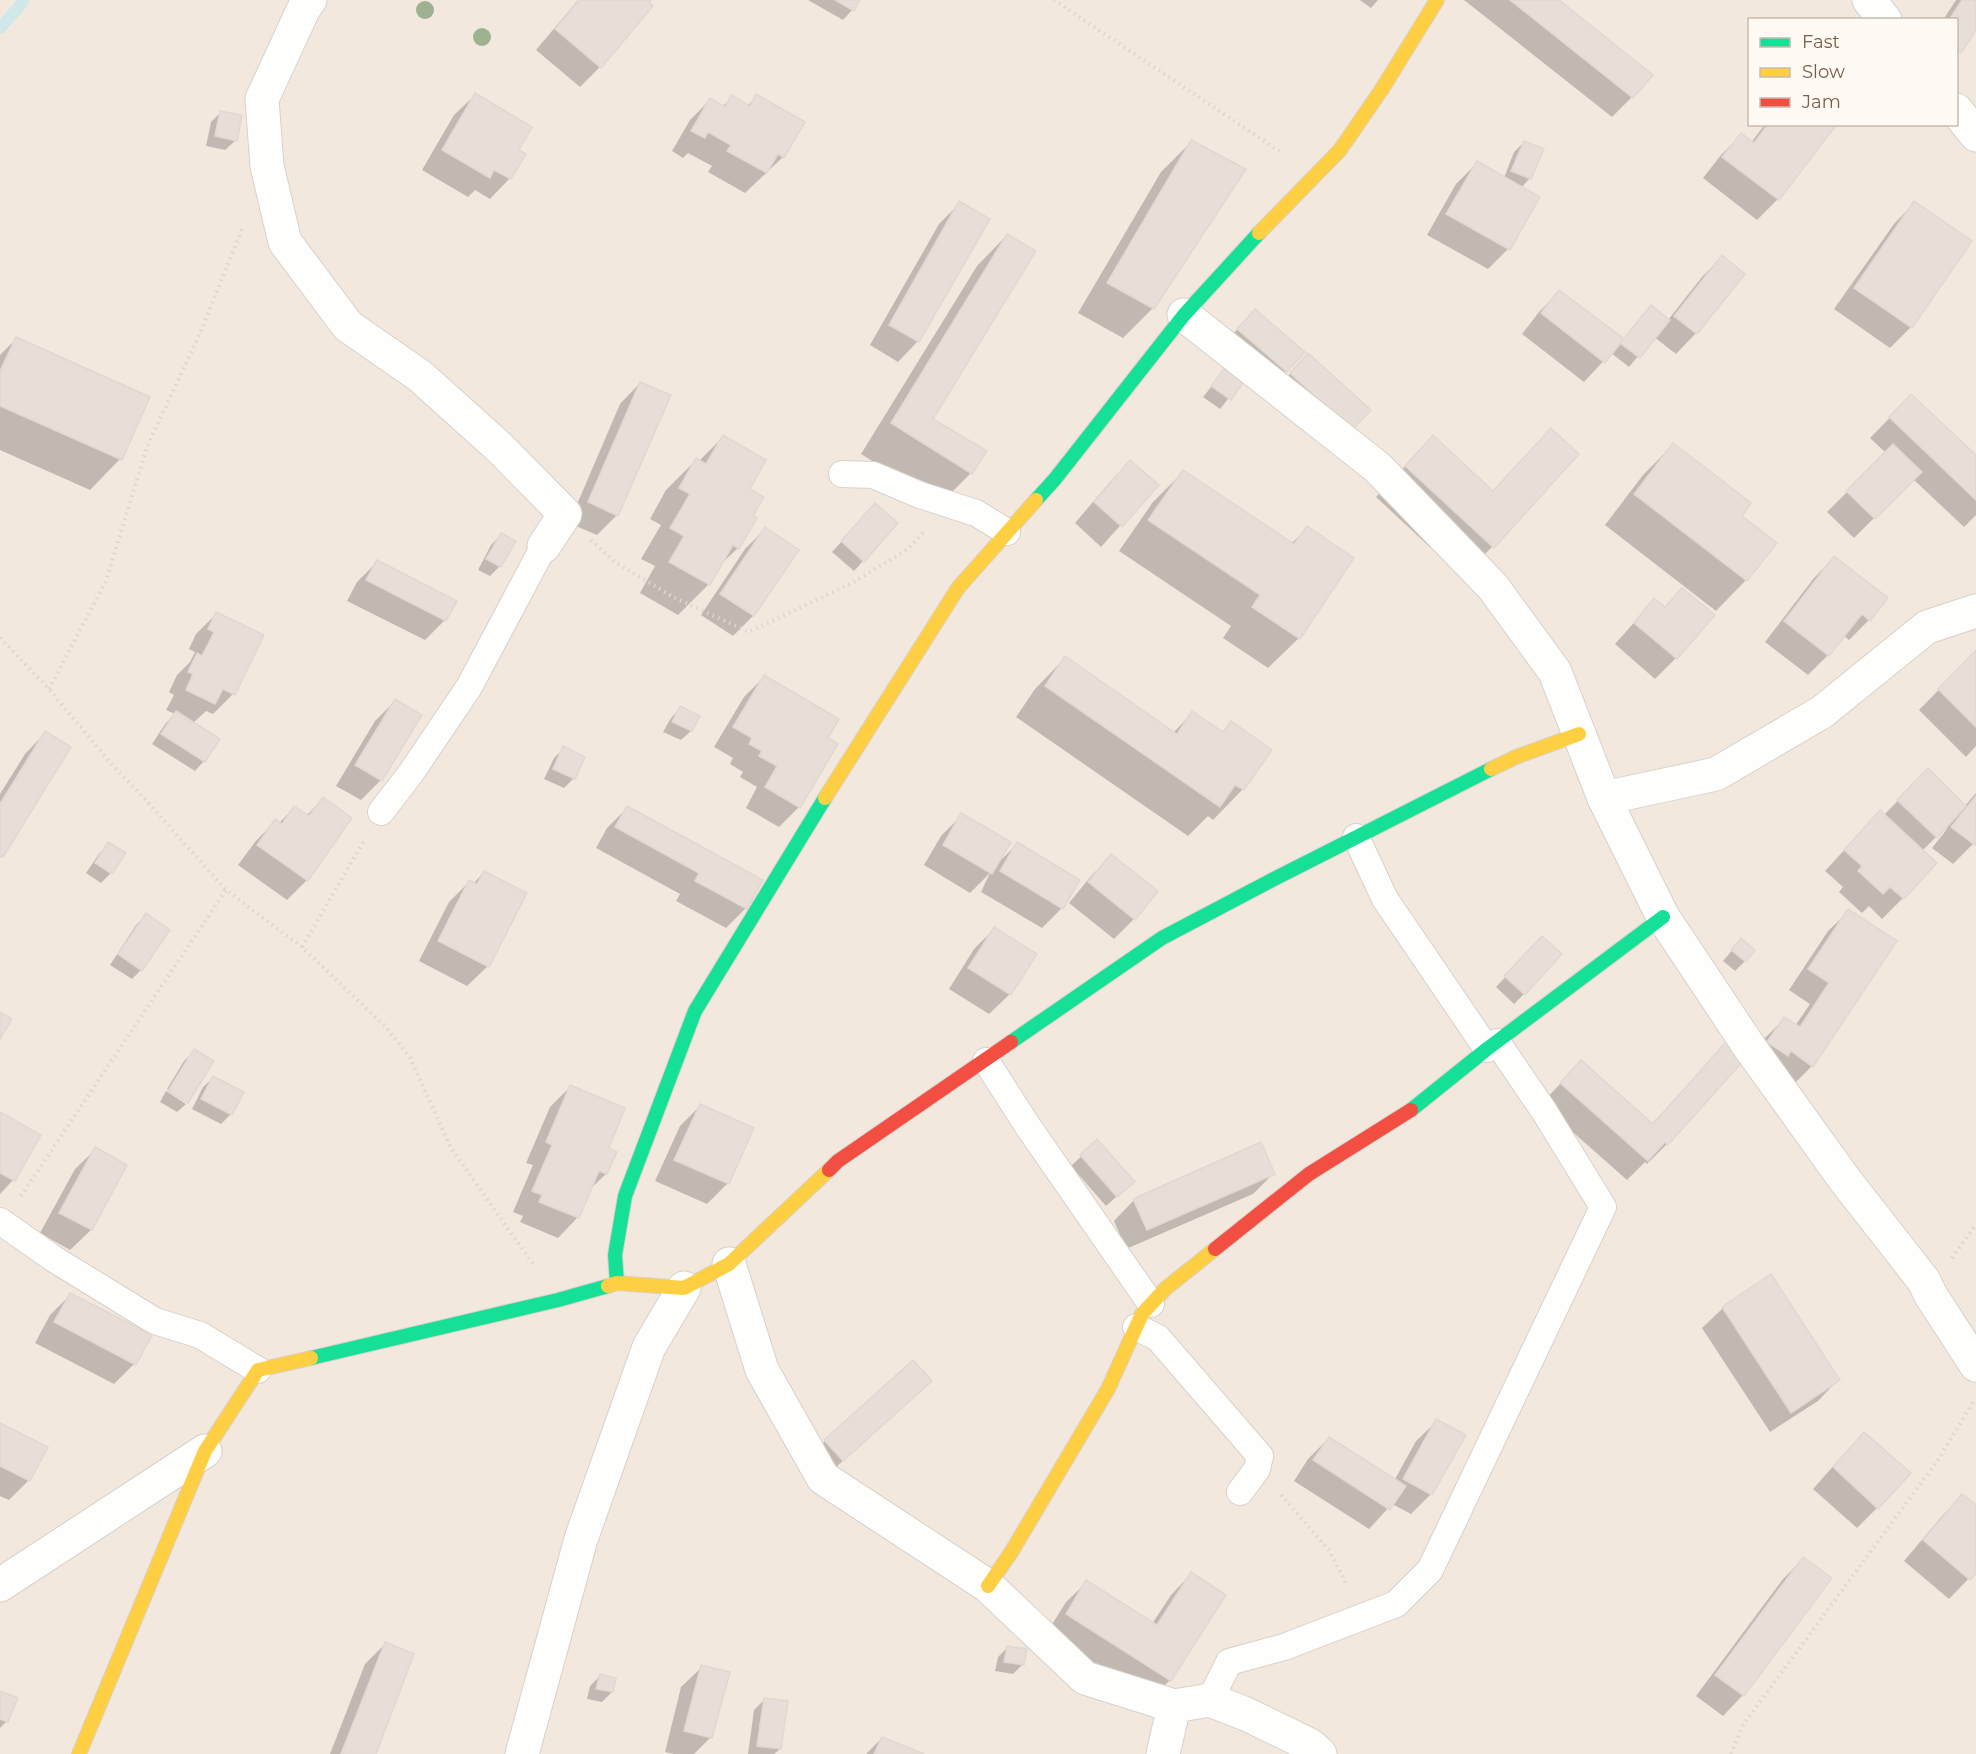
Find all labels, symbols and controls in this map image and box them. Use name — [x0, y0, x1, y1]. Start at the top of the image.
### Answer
legend — [1748, 18, 1958, 126]
text: Fast — [1802, 31, 1840, 53]
text: Slow — [1802, 61, 1845, 83]
text: Jam — [1801, 91, 1841, 113]

